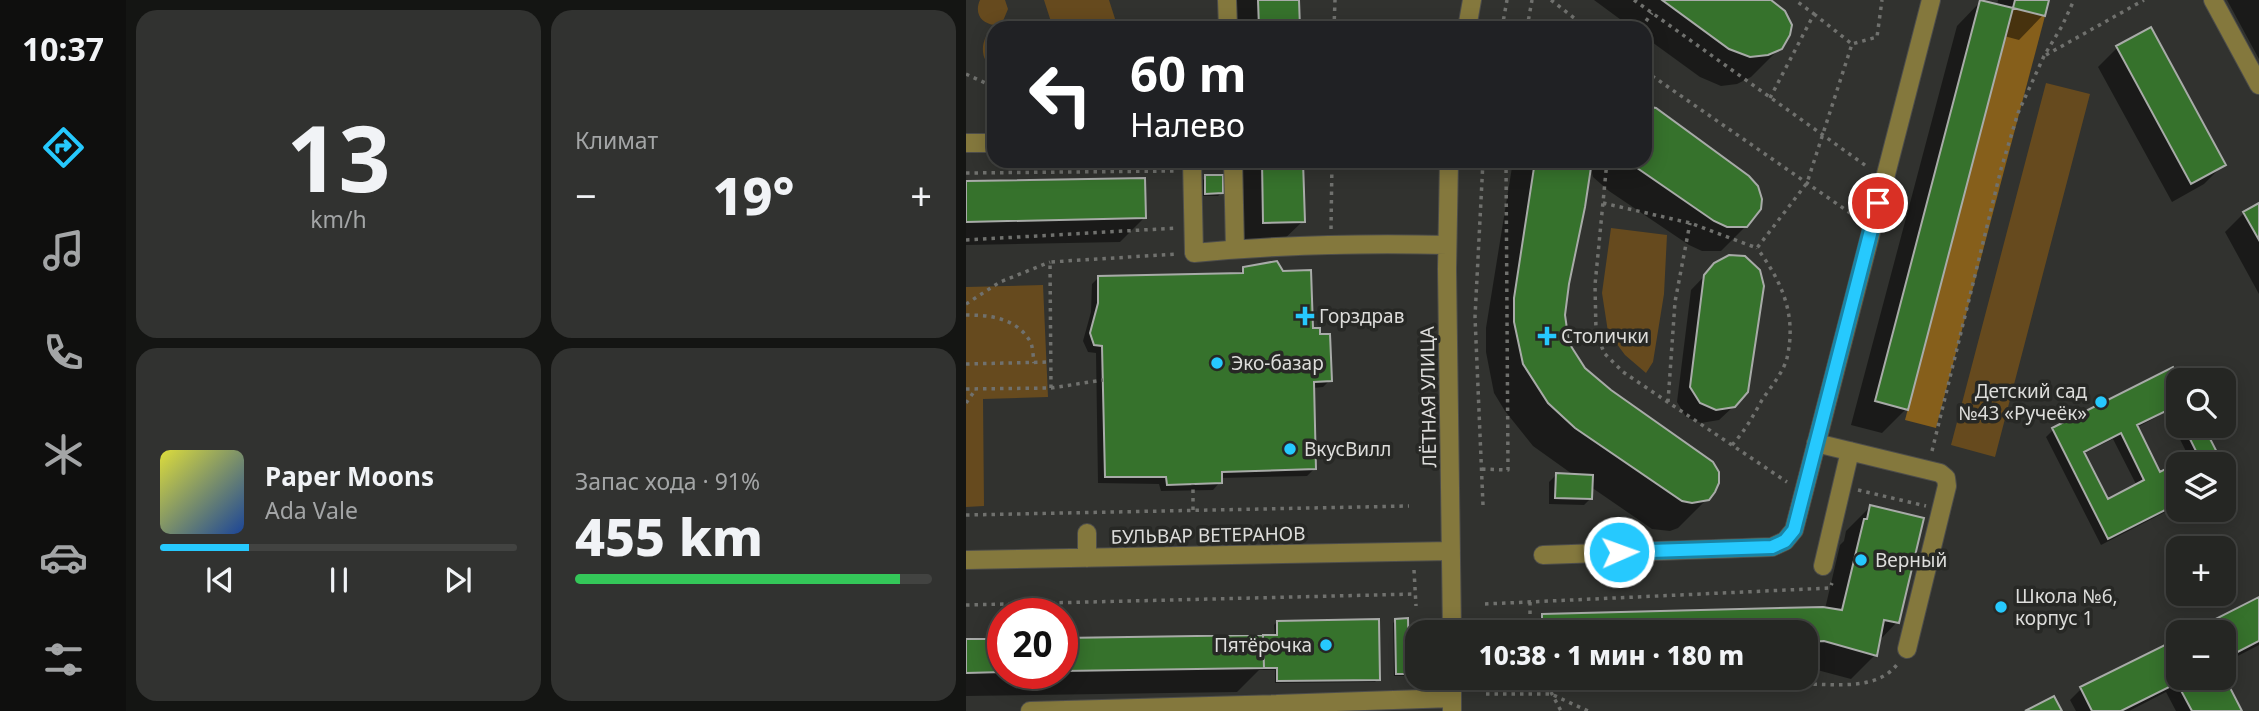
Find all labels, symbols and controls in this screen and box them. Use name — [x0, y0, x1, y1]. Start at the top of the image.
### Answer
text: 10:37 — [22, 27, 104, 70]
text: 60 m — [1130, 40, 1247, 106]
icon: left — [1015, 49, 1106, 140]
text: 13 — [286, 95, 391, 219]
text: Налево — [1130, 103, 1245, 146]
icon: directions — [39, 123, 88, 172]
text: Климат — [575, 124, 658, 156]
text: 19° — [712, 159, 795, 230]
text: − — [575, 169, 597, 221]
text: + — [910, 169, 932, 221]
pin — [1848, 173, 1908, 233]
icon: arrive — [1859, 184, 1897, 222]
text: km/h — [310, 203, 367, 235]
icon: music — [39, 226, 88, 275]
place label: Горздрав — [1319, 303, 1404, 329]
marker: Горздрав — [1297, 308, 1313, 324]
place label: Столички — [1561, 323, 1649, 349]
street label: ЛЁТНАЯ УЛИЦА — [1414, 325, 1442, 468]
icon: phone — [39, 328, 88, 377]
marker: Столички — [1539, 328, 1555, 344]
place label: Эко-базар — [1231, 350, 1324, 376]
marker: Эко-базар — [1209, 355, 1225, 371]
map controls — [2166, 368, 2236, 690]
button: search — [2166, 368, 2236, 438]
place label: Детский сад №43 «Ручеёк» — [1958, 378, 2087, 426]
marker: Детский сад №43 «Ручеёк» — [2093, 394, 2109, 410]
icon: climate — [39, 430, 88, 479]
place label: ВкусВилл — [1304, 436, 1391, 462]
marker: ВкусВилл — [1282, 441, 1298, 457]
button: layers — [2166, 452, 2236, 522]
text: Paper Moons — [265, 458, 434, 494]
text: Запас хода · 91% — [575, 465, 760, 497]
text: Ada Vale — [265, 494, 358, 526]
text: 455 km — [575, 500, 763, 571]
position arrow — [1582, 515, 1656, 589]
street label: БУЛЬВАР ВЕТЕРАНОВ — [1110, 520, 1306, 550]
icon: car — [39, 533, 88, 582]
button: + — [2166, 536, 2236, 606]
place label: Верный — [1875, 547, 1947, 573]
marker: Верный — [1853, 552, 1869, 568]
icon: previous — [201, 561, 239, 599]
icon: pause — [320, 561, 358, 599]
icon: next — [439, 561, 477, 599]
place label: Школа №6, корпус 1 — [2015, 583, 2118, 631]
speed limit sign: 20 — [987, 598, 1078, 689]
marker: Школа №6, корпус 1 — [1993, 599, 2009, 615]
button: − — [2166, 620, 2236, 690]
place label: Пятёрочка — [1214, 632, 1312, 658]
icon: filters — [39, 635, 88, 684]
marker: Пятёрочка — [1318, 637, 1334, 653]
text: 10:38 · 1 мин · 180 m — [1479, 637, 1744, 673]

